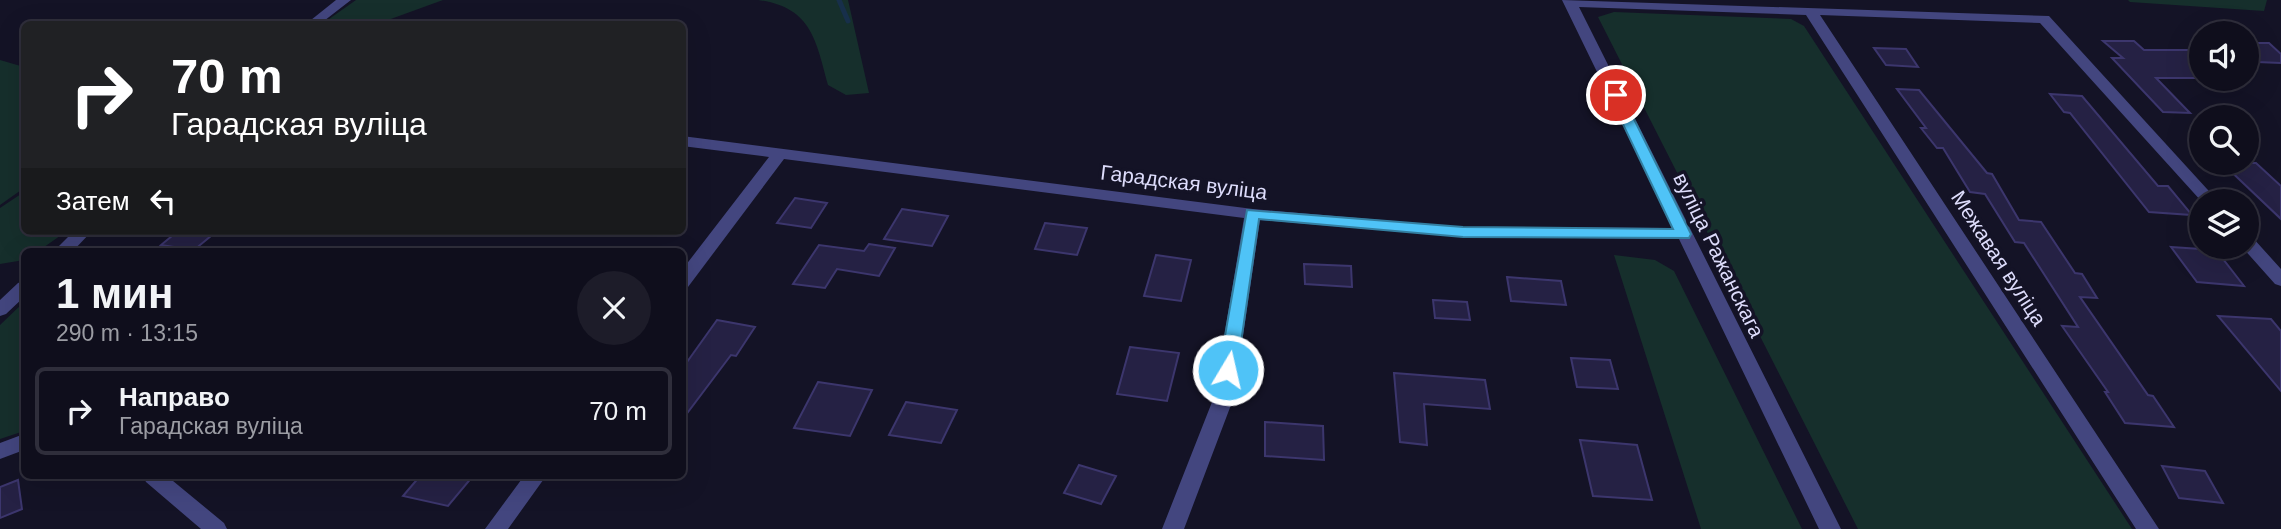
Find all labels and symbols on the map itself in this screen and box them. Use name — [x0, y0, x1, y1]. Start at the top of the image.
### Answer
pin — [1586, 65, 1646, 125]
street label: Гарадская вуліца — [1099, 160, 1269, 204]
street label: вуліца Ражанскага — [1669, 169, 1769, 341]
street label: Межавая вуліца — [1947, 186, 2051, 330]
position arrow — [1191, 333, 1265, 407]

